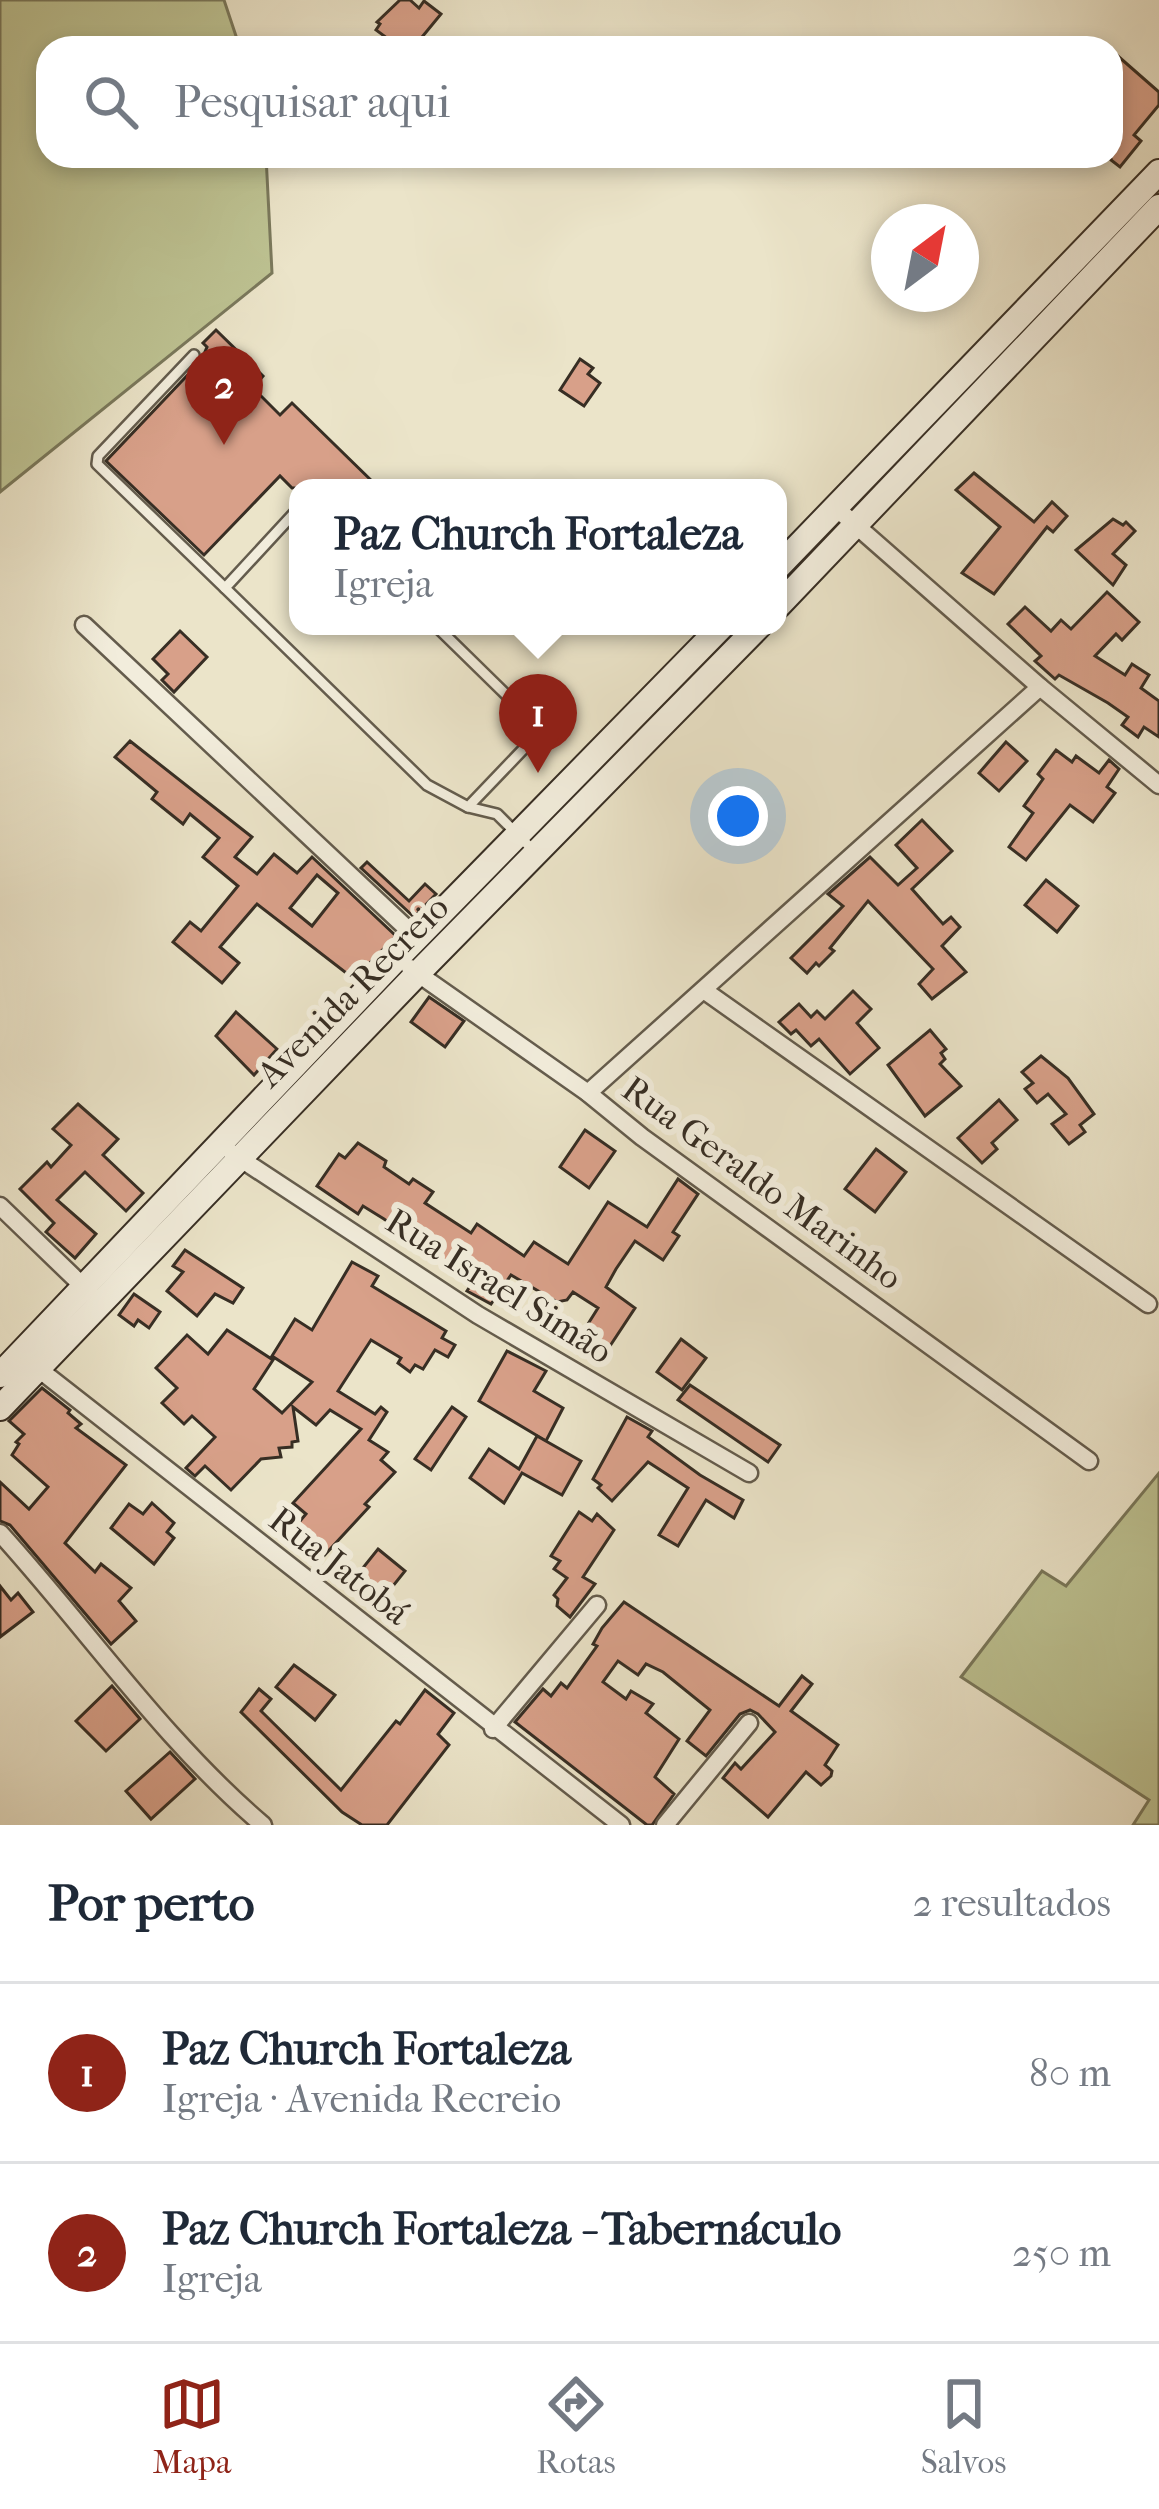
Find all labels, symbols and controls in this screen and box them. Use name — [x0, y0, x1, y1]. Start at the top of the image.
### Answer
search box — [36, 36, 1123, 168]
icon: search — [78, 69, 144, 135]
text: Pesquisar aqui — [174, 76, 450, 129]
north arrow — [871, 204, 979, 312]
pin: 2 — [185, 346, 263, 445]
popup — [289, 479, 787, 635]
text: Paz Church Fortaleza — [334, 508, 742, 561]
text: Igreja — [334, 561, 433, 607]
pin: 1 — [499, 674, 577, 773]
your location — [708, 786, 768, 846]
street label: Avenida Recreio — [247, 886, 457, 1097]
street label: Rua Geraldo Marinho — [614, 1067, 910, 1298]
street label: Rua Israel Simão — [379, 1199, 620, 1372]
street label: Rua Jatobá — [261, 1498, 418, 1634]
text: Por perto — [48, 1873, 255, 1933]
text: 2 resultados — [913, 1880, 1111, 1926]
text: Paz Church Fortaleza — [162, 2023, 571, 2076]
text: 1 — [80, 2050, 94, 2096]
text: 80 m — [1029, 2050, 1111, 2096]
text: Igreja · Avenida Recreio — [162, 2076, 561, 2122]
text: Paz Church Fortaleza - Tabernáculo — [162, 2203, 841, 2256]
text: 2 — [77, 2230, 97, 2276]
text: 250 m — [1012, 2230, 1111, 2276]
text: Igreja — [162, 2256, 262, 2302]
tab: Mapa — [153, 2371, 231, 2482]
tab: Rotas — [536, 2371, 616, 2482]
tab: Salvos — [921, 2371, 1006, 2482]

